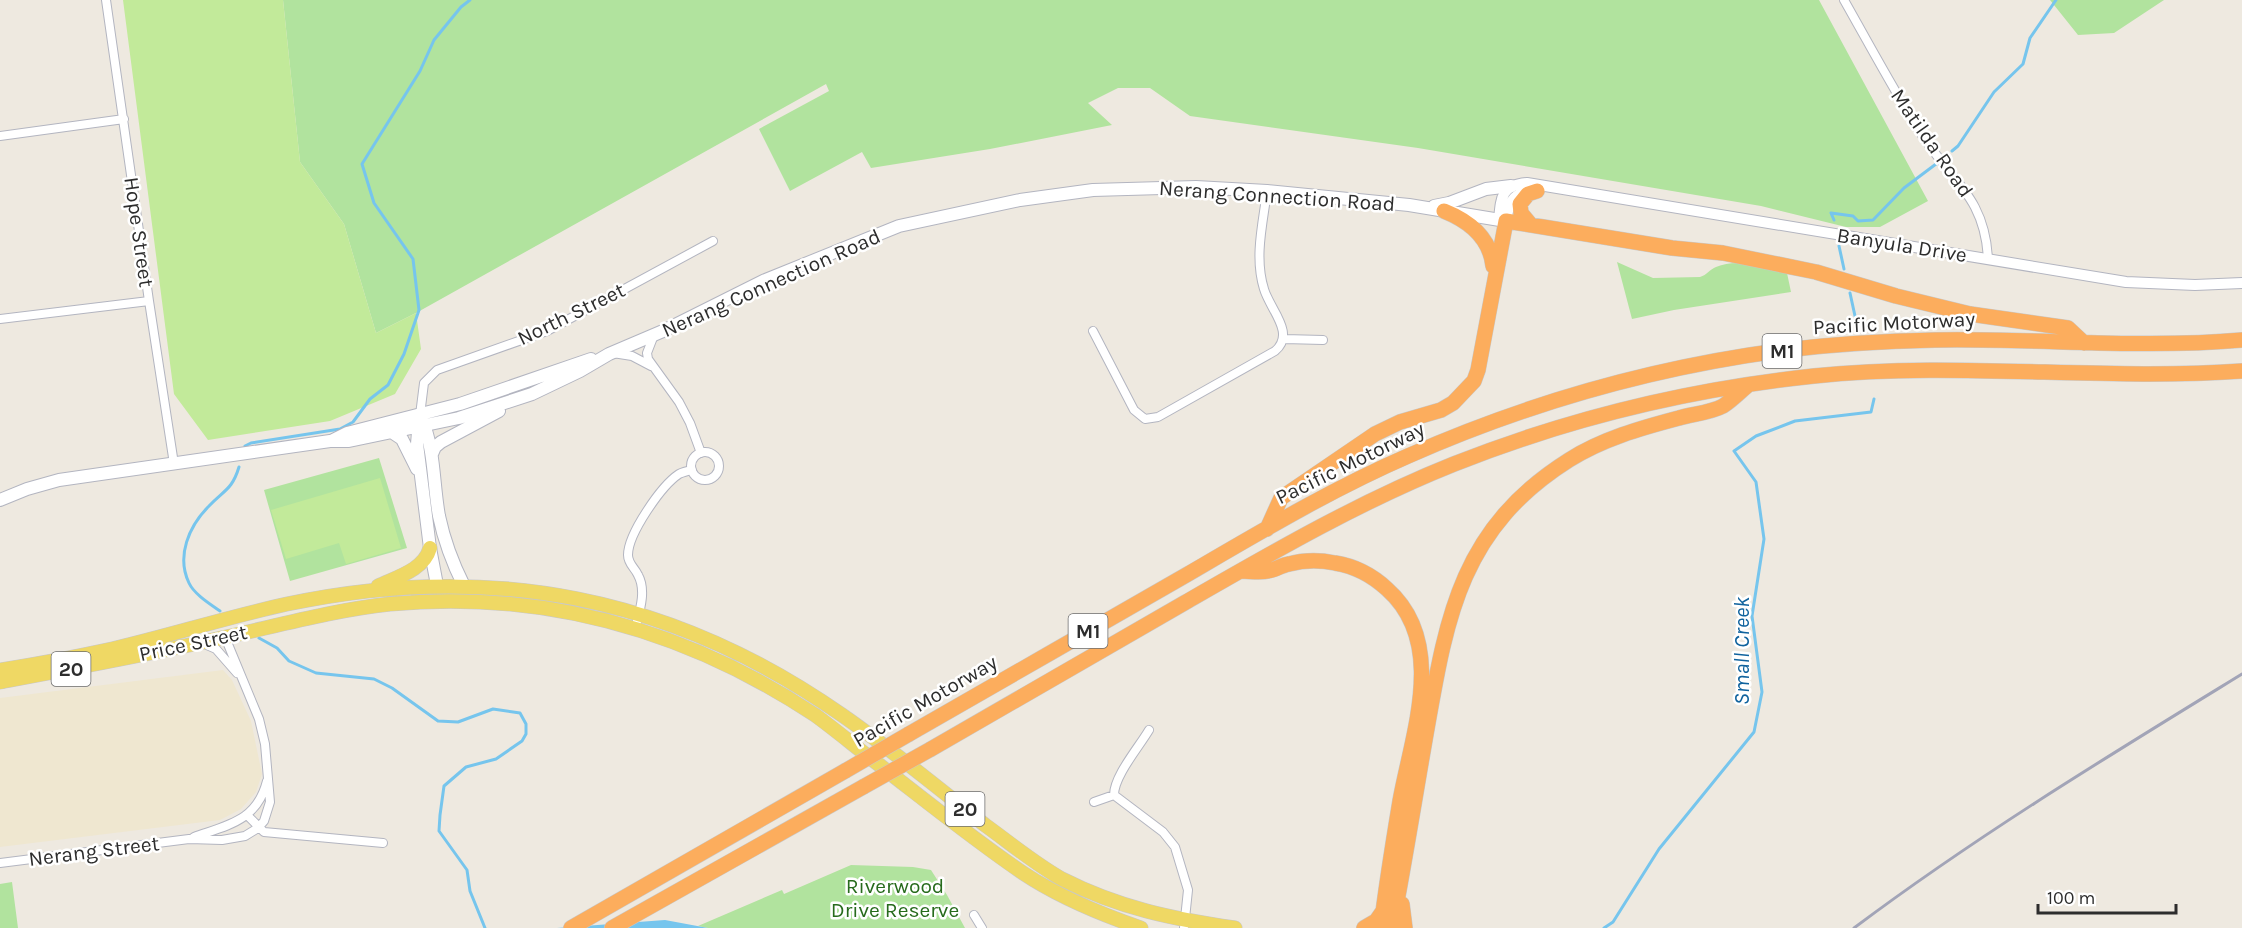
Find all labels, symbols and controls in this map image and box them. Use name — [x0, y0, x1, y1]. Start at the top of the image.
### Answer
street label: Matilda Road — [1886, 84, 1978, 202]
street label: Hope Street — [119, 175, 159, 289]
street label: Nerang Connection Road — [1158, 176, 1396, 216]
street label: Banyula Drive — [1835, 223, 1969, 267]
street label: Nerang Connection Road — [658, 224, 884, 342]
street label: North Street — [513, 278, 629, 350]
street label: Pacific Motorway — [1812, 307, 1976, 339]
road number: M1 — [1762, 334, 1802, 368]
street label: Pacific Motorway — [1272, 417, 1428, 509]
water label: Small Creek — [1729, 596, 1755, 705]
road number: M1 — [1068, 614, 1108, 648]
street label: Price Street — [137, 620, 249, 666]
street label: Pacific Motorway — [849, 650, 1001, 752]
road number: 20 — [52, 652, 90, 686]
road number: 20 — [946, 792, 984, 826]
street label: Nerang Street — [27, 831, 161, 871]
park label: Riverwood Drive Reserve — [831, 874, 959, 922]
scale bar — [2038, 877, 2176, 915]
text: 100 m — [2047, 887, 2095, 909]

